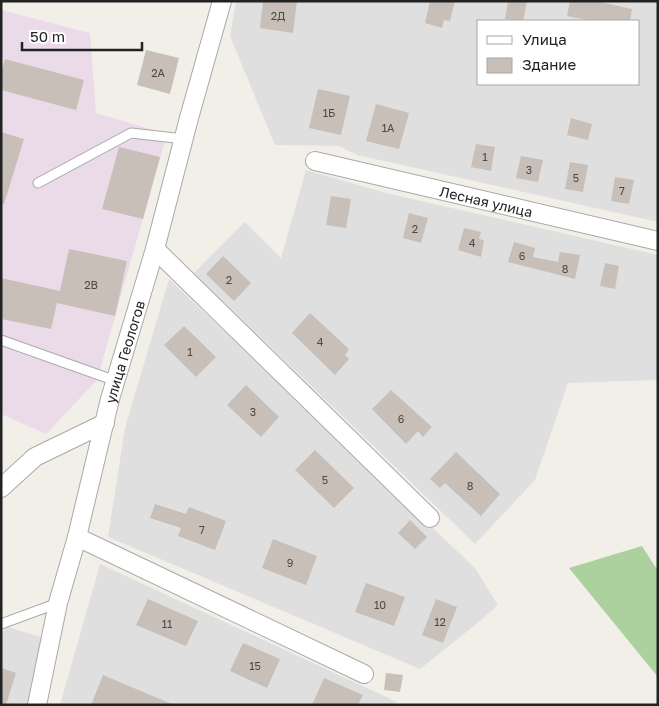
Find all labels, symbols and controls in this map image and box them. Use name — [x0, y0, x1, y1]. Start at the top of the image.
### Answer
house number: 2Д — [271, 9, 285, 22]
scale bar — [22, 20, 142, 52]
legend — [477, 20, 639, 85]
text: 50 m — [30, 27, 65, 45]
text: Улица — [522, 30, 567, 48]
text: Здание — [522, 55, 576, 73]
house number: 2А — [151, 66, 166, 79]
house number: 1Б — [323, 106, 335, 119]
house number: 1А — [382, 121, 395, 134]
house number: 1 — [482, 150, 488, 163]
house number: 3 — [526, 163, 532, 176]
house number: 5 — [573, 171, 579, 184]
street label: Лесная улица — [438, 182, 534, 220]
house number: 7 — [619, 184, 625, 197]
house number: 2 — [412, 222, 418, 235]
house number: 4 — [469, 236, 476, 249]
house number: 6 — [519, 249, 526, 262]
house number: 8 — [562, 262, 569, 275]
house number: 2 — [226, 273, 232, 286]
house number: 2В — [84, 278, 98, 291]
street label: улица Геологов — [101, 298, 148, 405]
house number: 4 — [317, 335, 324, 348]
house number: 1 — [187, 345, 193, 358]
house number: 3 — [250, 405, 256, 418]
house number: 6 — [398, 412, 405, 425]
house number: 5 — [322, 473, 328, 486]
house number: 8 — [467, 479, 474, 492]
house number: 7 — [199, 523, 205, 536]
house number: 9 — [287, 556, 293, 569]
house number: 10 — [374, 598, 386, 611]
house number: 12 — [434, 615, 446, 628]
house number: 11 — [162, 617, 172, 630]
house number: 15 — [249, 659, 261, 672]

